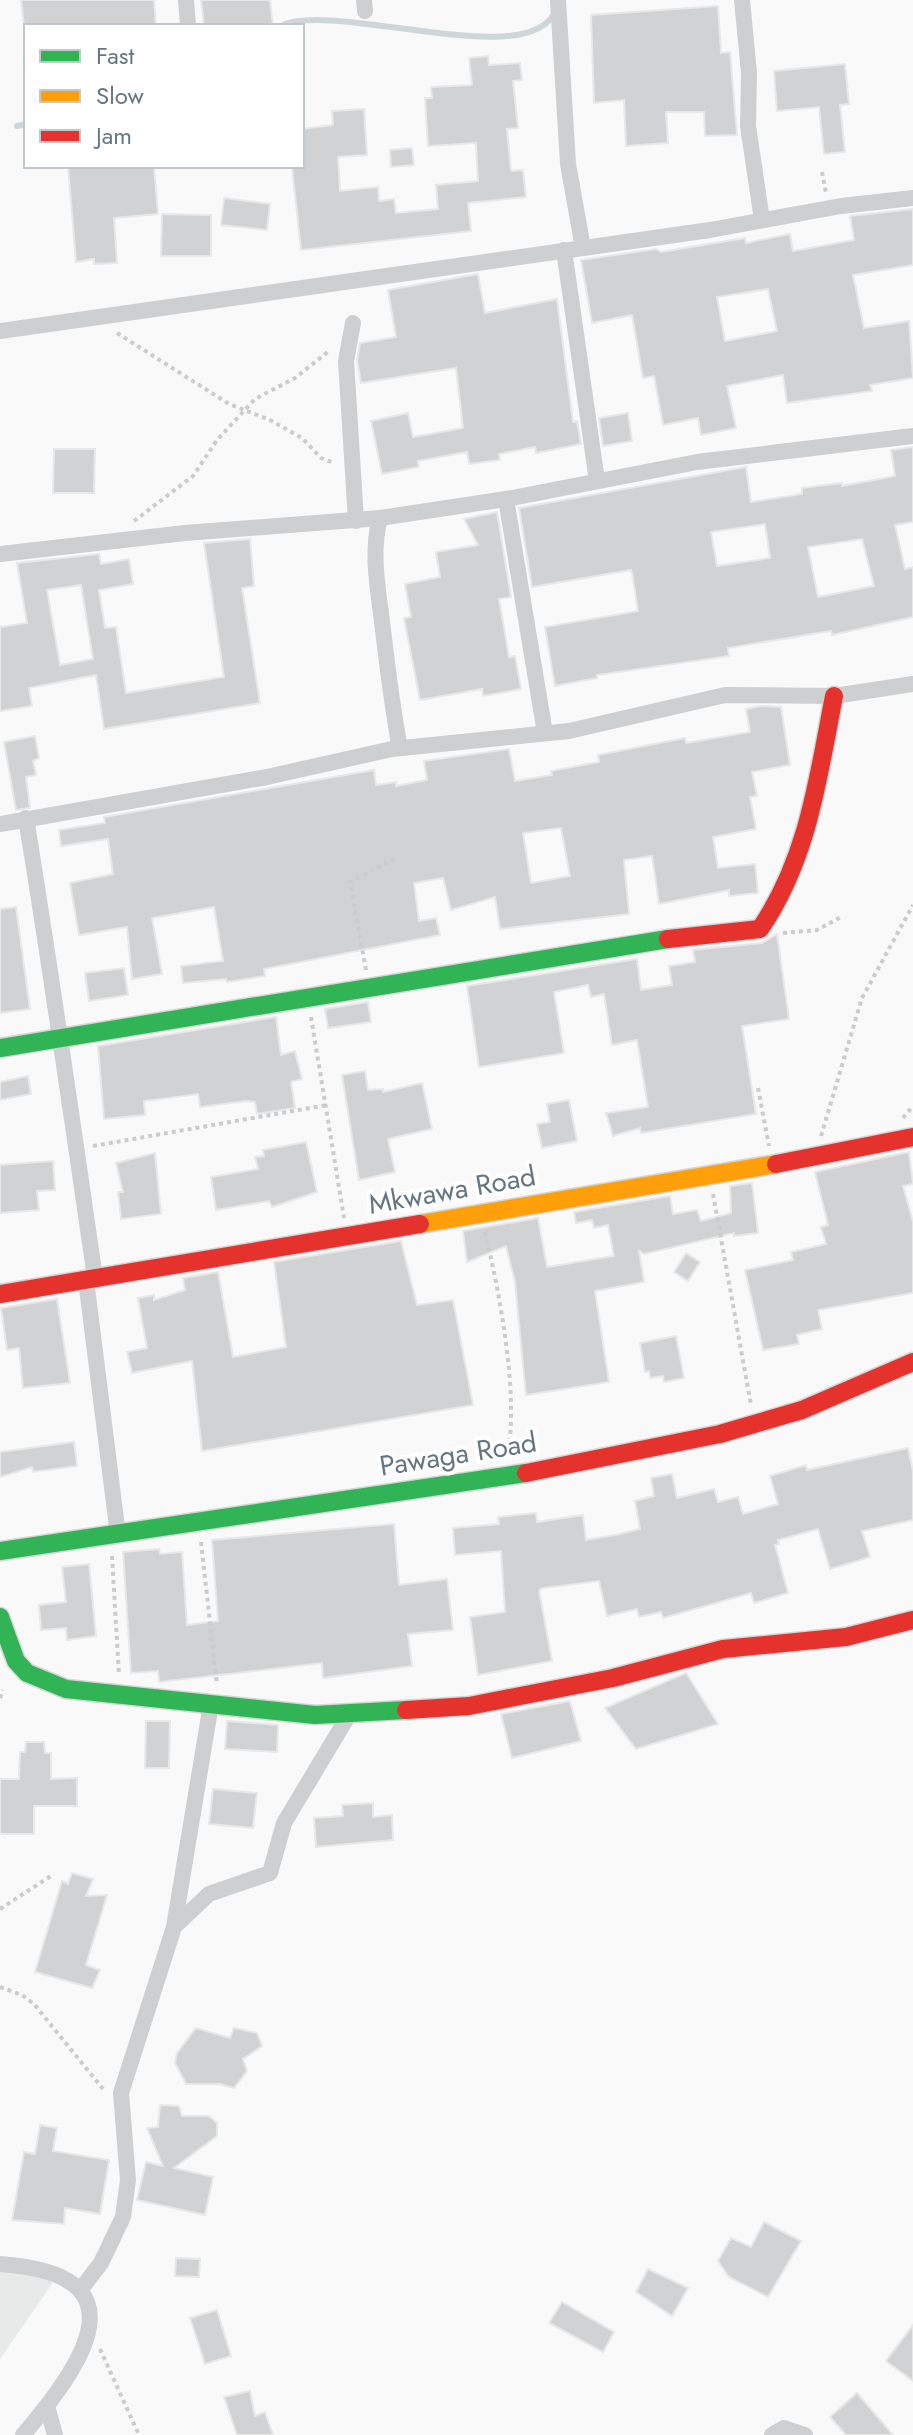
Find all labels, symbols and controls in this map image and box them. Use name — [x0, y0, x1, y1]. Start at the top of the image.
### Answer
legend — [24, 24, 304, 168]
text: Fast — [96, 38, 134, 73]
text: Slow — [96, 78, 144, 113]
text: Jam — [93, 118, 132, 153]
street label: Mkwawa Road — [365, 1155, 539, 1225]
street label: Pawaga Road — [376, 1421, 540, 1487]

